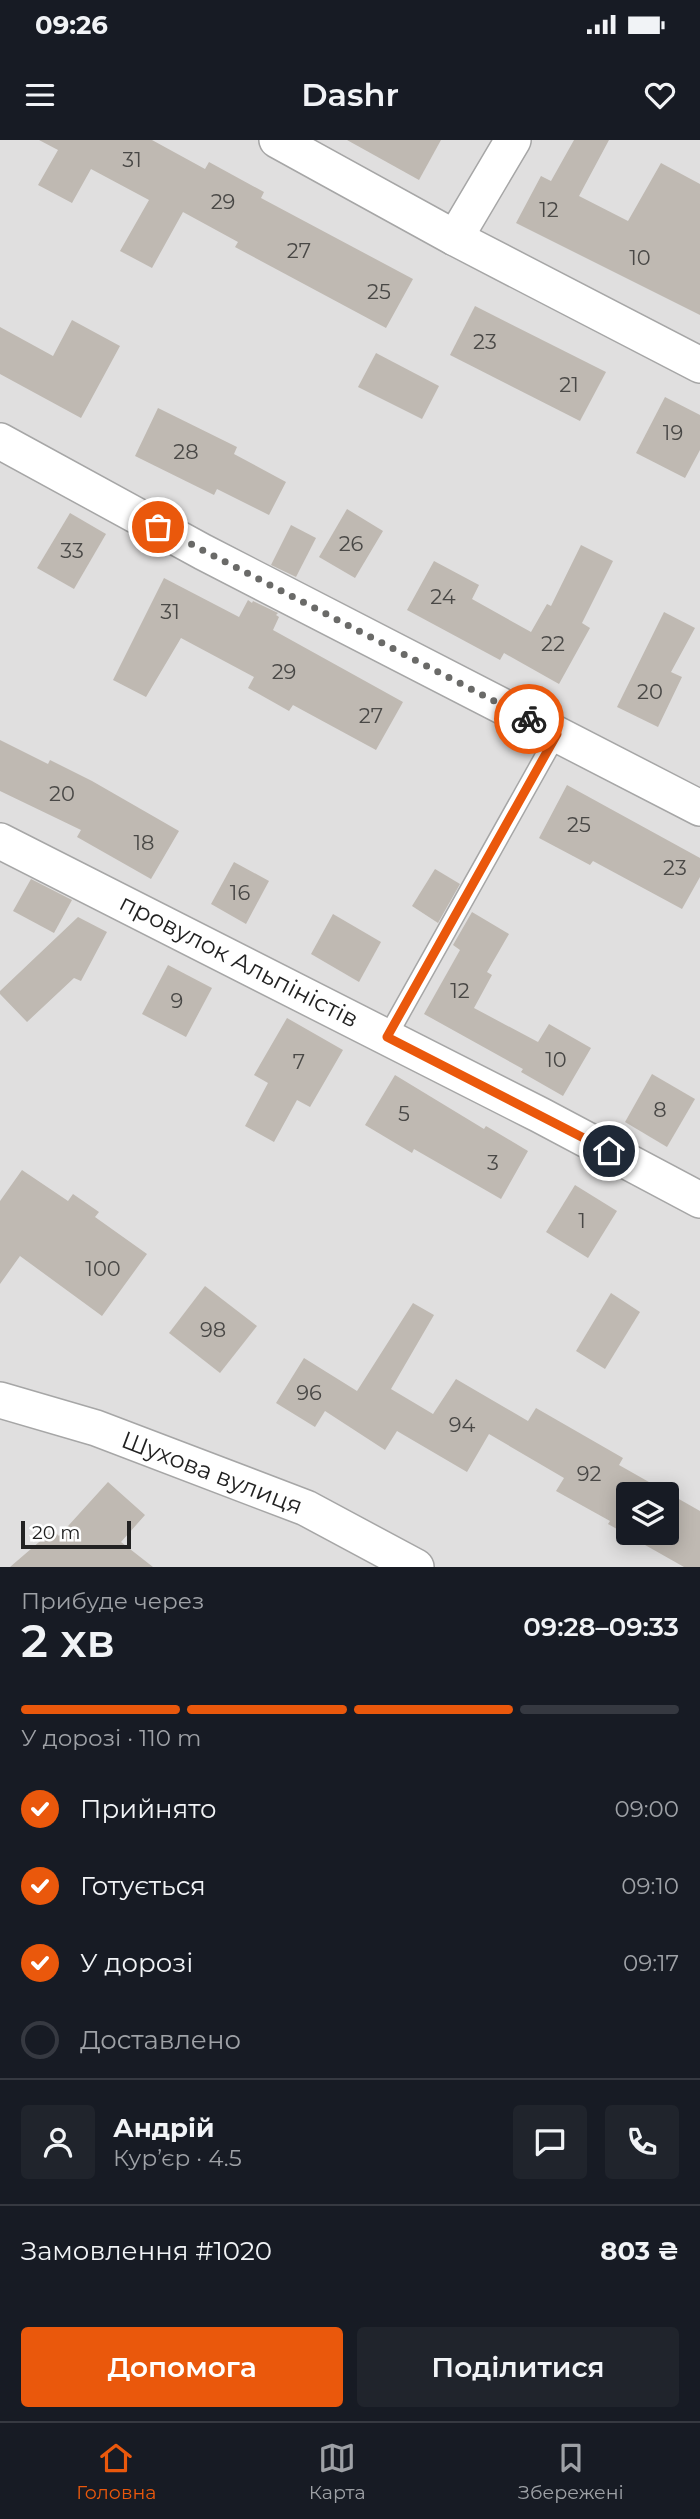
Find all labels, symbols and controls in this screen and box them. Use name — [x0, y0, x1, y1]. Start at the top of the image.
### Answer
text: 09:26 — [35, 9, 108, 41]
text: Dashr — [301, 75, 399, 114]
icon: menu — [21, 76, 59, 114]
icon: heart — [641, 76, 679, 114]
house number: 31 — [122, 147, 142, 172]
house number: 29 — [211, 189, 235, 214]
house number: 12 — [539, 197, 559, 222]
house number: 27 — [287, 238, 311, 263]
house number: 10 — [629, 245, 651, 270]
house number: 25 — [367, 279, 391, 304]
house number: 23 — [473, 329, 497, 354]
house number: 21 — [559, 372, 579, 397]
house number: 19 — [663, 420, 683, 445]
house number: 28 — [173, 439, 199, 464]
pin — [128, 497, 188, 557]
icon: bag — [139, 508, 177, 546]
house number: 26 — [339, 531, 364, 556]
house number: 33 — [60, 538, 84, 563]
house number: 24 — [430, 584, 456, 609]
house number: 31 — [160, 599, 180, 624]
house number: 22 — [541, 631, 565, 656]
house number: 29 — [272, 659, 296, 684]
house number: 20 — [637, 679, 663, 704]
courier — [494, 684, 564, 754]
icon: bike — [510, 700, 548, 738]
house number: 27 — [359, 703, 383, 728]
house number: 20 — [49, 781, 75, 806]
house number: 25 — [567, 812, 591, 837]
house number: 18 — [134, 830, 154, 855]
house number: 23 — [663, 855, 687, 880]
house number: 16 — [230, 880, 250, 905]
street label: провулок Альпіністів — [115, 888, 363, 1033]
house number: 12 — [450, 978, 470, 1003]
house number: 9 — [171, 988, 183, 1013]
house number: 10 — [545, 1047, 567, 1072]
house number: 7 — [293, 1049, 305, 1074]
house number: 8 — [653, 1097, 667, 1122]
house number: 5 — [398, 1101, 410, 1126]
pin — [579, 1121, 639, 1181]
icon: home — [590, 1132, 628, 1170]
house number: 3 — [487, 1150, 499, 1175]
house number: 1 — [578, 1208, 586, 1233]
house number: 100 — [85, 1256, 121, 1281]
house number: 98 — [200, 1317, 226, 1342]
house number: 96 — [296, 1380, 322, 1405]
house number: 94 — [449, 1412, 475, 1437]
street label: Шухова вулиця — [118, 1425, 307, 1520]
house number: 92 — [577, 1461, 601, 1486]
map controls — [616, 1482, 679, 1545]
button: layers — [616, 1482, 679, 1545]
scale bar — [21, 1518, 131, 1550]
text: 20 m — [32, 1521, 80, 1544]
text: Прибуде через — [21, 1587, 204, 1615]
text: 09:28–09:33 — [523, 1611, 679, 1643]
text: 2 хв — [21, 1612, 115, 1669]
text: У дорозі · 110 m — [21, 1724, 201, 1752]
icon: check — [21, 1790, 59, 1828]
text: Прийнято — [80, 1793, 217, 1825]
text: 09:00 — [614, 1795, 679, 1823]
icon: check — [21, 1867, 59, 1905]
text: Готується — [80, 1870, 206, 1902]
text: 09:10 — [621, 1872, 679, 1900]
icon: check — [21, 1944, 59, 1982]
text: У дорозі — [80, 1947, 193, 1979]
text: 09:17 — [623, 1949, 679, 1977]
text: Доставлено — [80, 2024, 241, 2056]
button: person — [21, 2105, 95, 2179]
button: chat — [513, 2105, 587, 2179]
button: phone — [605, 2105, 679, 2179]
text: Андрій — [113, 2112, 214, 2144]
text: Кур’єр · 4.5 — [113, 2144, 242, 2172]
text: Замовлення #1020 — [21, 2235, 272, 2267]
text: 803 ₴ — [600, 2235, 679, 2267]
button: Допомога — [21, 2327, 343, 2407]
button: Поділитися — [357, 2327, 679, 2407]
tab: Головна — [76, 2439, 156, 2504]
tab: Карта — [309, 2439, 366, 2504]
tab: Збережені — [518, 2439, 624, 2504]

